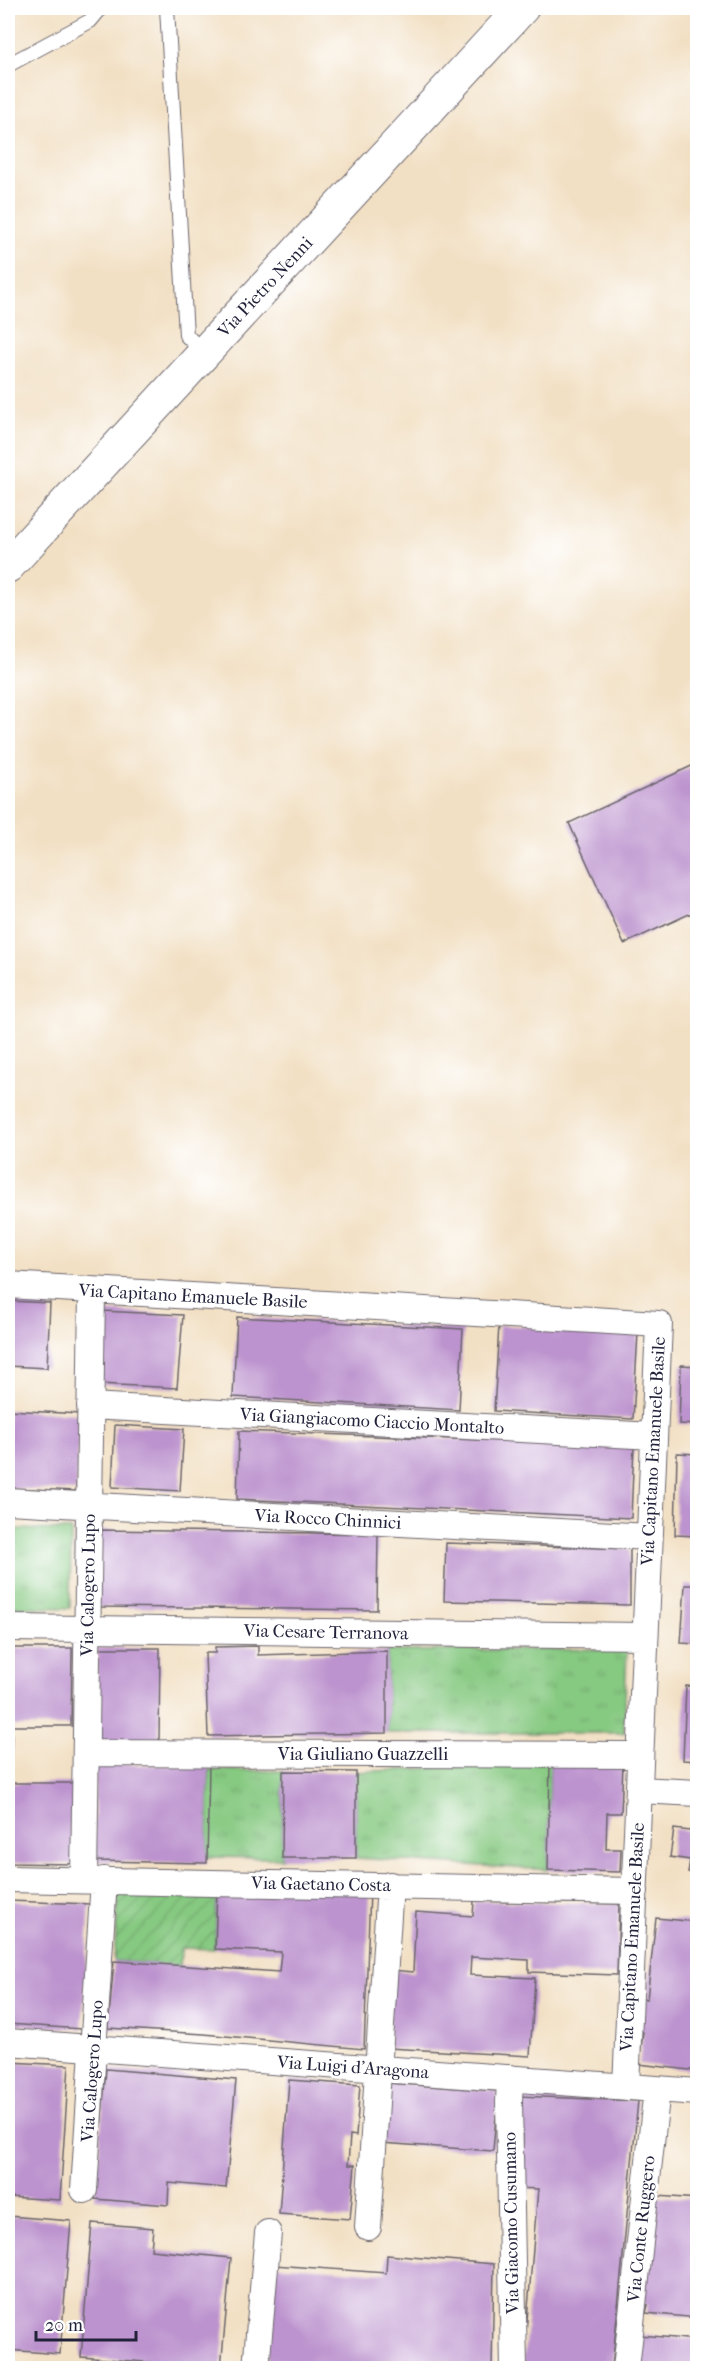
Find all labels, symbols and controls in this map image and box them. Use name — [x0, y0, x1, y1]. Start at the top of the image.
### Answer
street label: Via Pietro Nenni — [213, 232, 318, 343]
street label: Via Capitano Emanuele Basile — [77, 1280, 308, 1313]
street label: Via Capitano Emanuele Basile — [637, 1336, 670, 1567]
street label: Via Giangiacomo Ciaccio Montalto — [238, 1404, 505, 1439]
street label: Via Rocco Chinnici — [253, 1505, 403, 1534]
street label: Via Calogero Lupo — [77, 1514, 100, 1657]
street label: Via Cesare Terranova — [242, 1621, 409, 1644]
street label: Via Giuliano Guazzelli — [277, 1744, 449, 1765]
street label: Via Capitano Emanuele Basile — [616, 1822, 649, 2053]
street label: Via Gaetano Costa — [250, 1873, 392, 1896]
street label: Via Calogero Lupo — [77, 1999, 108, 2144]
street label: Via Luigi d'Aragona — [275, 2052, 430, 2083]
street label: Via Giacomo Cusumano — [499, 2132, 524, 2315]
street label: Via Conte Ruggero — [623, 2155, 660, 2305]
scale bar — [36, 2304, 136, 2342]
text: 20 m — [45, 2315, 83, 2336]

